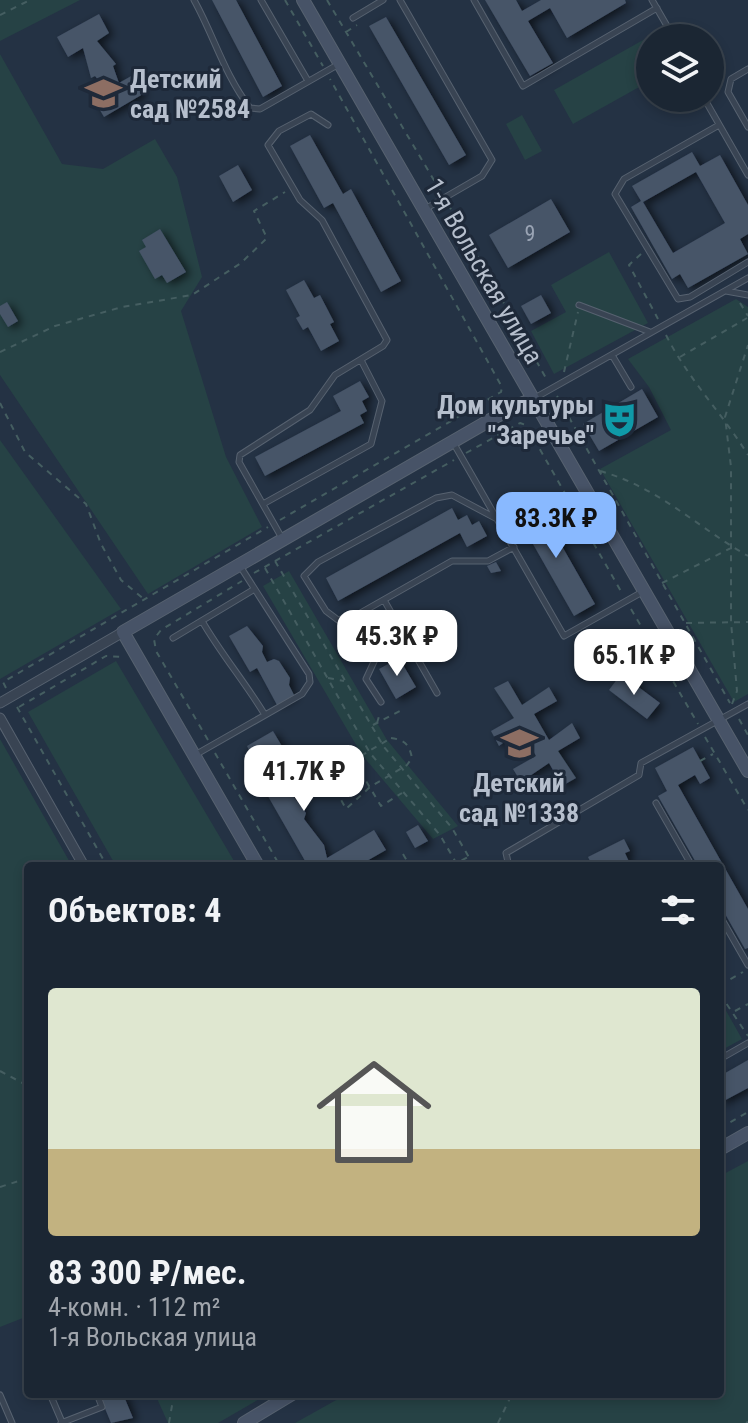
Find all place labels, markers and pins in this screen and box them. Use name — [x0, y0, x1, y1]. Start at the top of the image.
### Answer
place label: Детский сад №2584 — [130, 64, 250, 124]
school or university icon: Детский сад №2584 — [85, 75, 123, 113]
place label: Дом культуры "Заречье" — [437, 390, 594, 450]
theatre icon: Дом культуры "Заречье" — [601, 401, 639, 439]
pin: 83.3K ₽ — [482, 492, 630, 560]
pin: 45.3K ₽ — [323, 610, 471, 678]
pin: 65.1K ₽ — [560, 629, 708, 697]
school or university icon: Детский сад №1338 — [500, 725, 538, 763]
pin: 41.7K ₽ — [230, 745, 378, 813]
place label: Детский сад №1338 — [459, 768, 579, 828]

